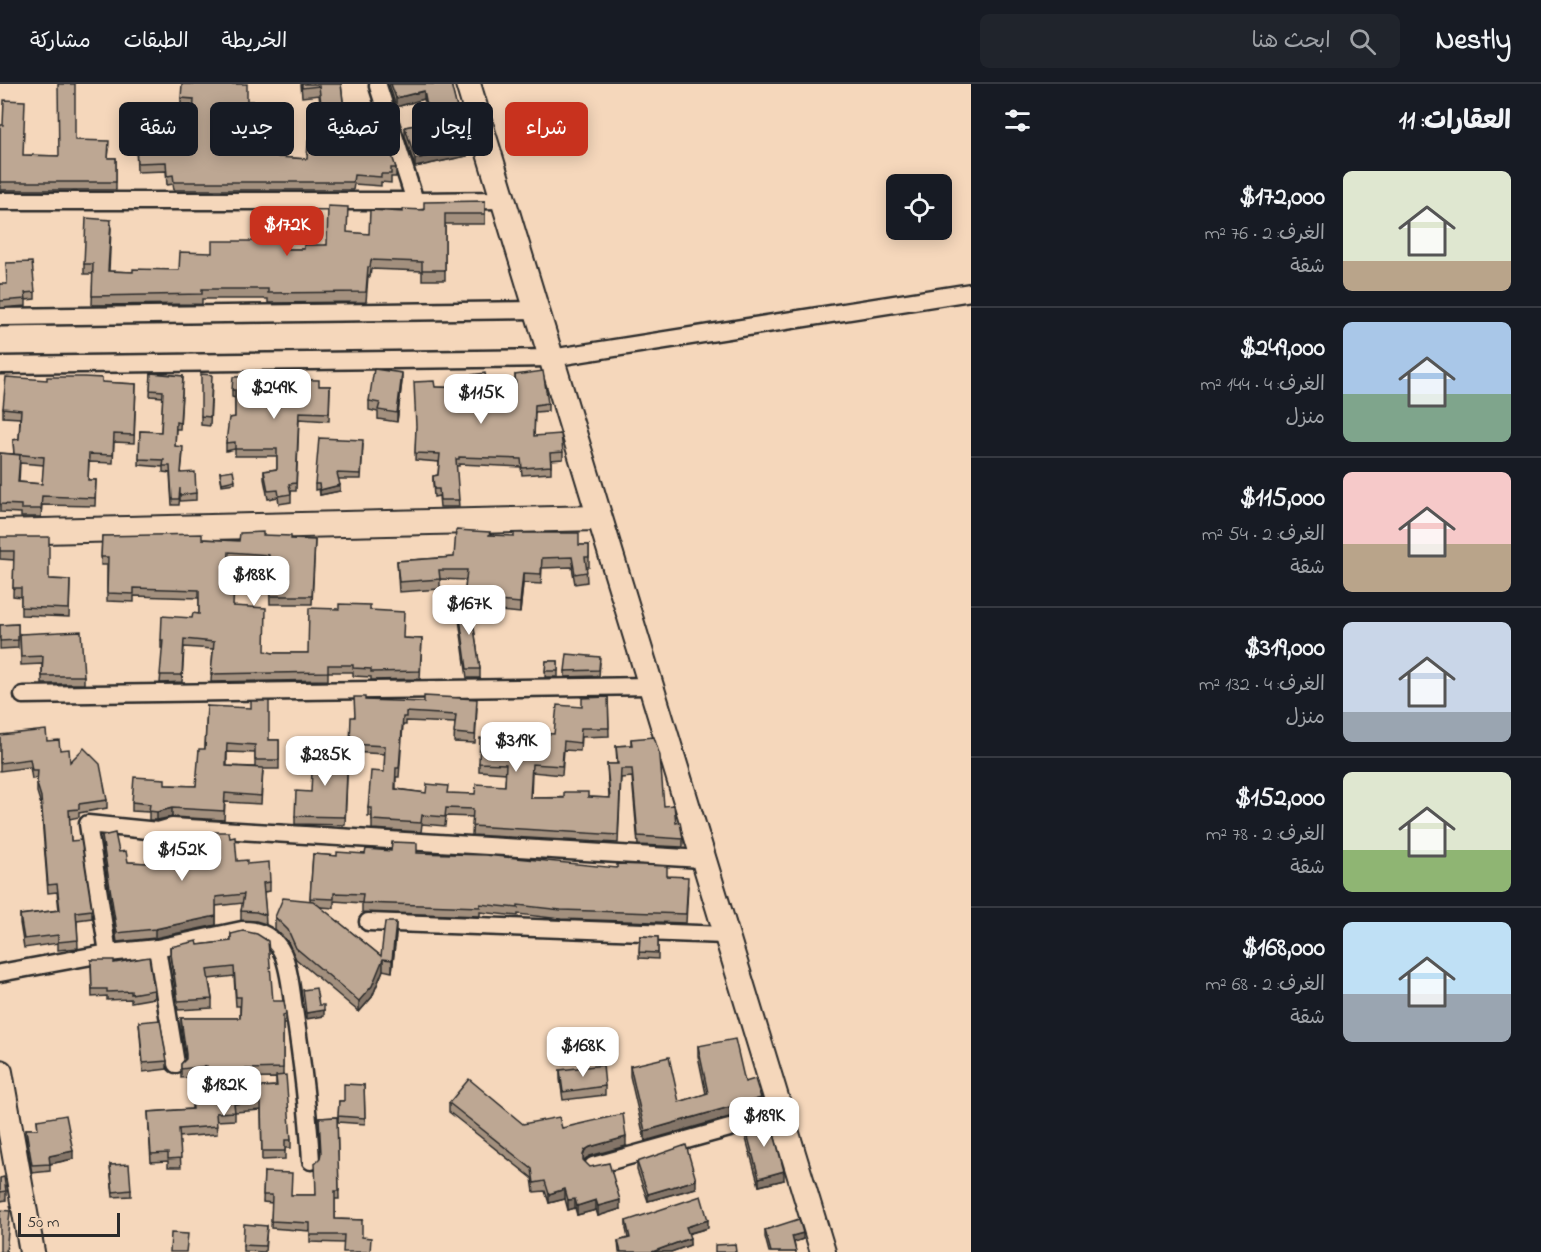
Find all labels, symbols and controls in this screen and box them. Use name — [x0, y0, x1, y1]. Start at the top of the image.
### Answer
search box — [980, 14, 1400, 68]
text: Nestly — [1436, 21, 1511, 62]
icon: search — [1346, 25, 1379, 58]
text: ابحث هنا — [1252, 26, 1331, 58]
text: مشاركة — [30, 27, 91, 57]
text: الطبقات — [124, 27, 189, 57]
text: الخريطة — [222, 27, 287, 57]
chip: شقة — [119, 102, 198, 156]
chip: جديد — [210, 102, 294, 156]
chip: تصفية — [306, 102, 400, 156]
chip: إيجار — [412, 102, 493, 156]
chip: شراء — [505, 102, 588, 156]
text: العقارات: 11 — [1399, 103, 1511, 141]
icon: filters — [1001, 104, 1034, 137]
map controls — [886, 174, 952, 240]
button: locate — [886, 174, 952, 240]
text: $172,000 — [1239, 179, 1325, 217]
icon: home — [1391, 195, 1463, 267]
pin: $172K — [245, 206, 329, 257]
text: $172K — [264, 211, 310, 240]
text: الغرف: 2 · 76 m² — [1204, 220, 1325, 249]
text: شقة — [1290, 253, 1325, 282]
text: $249,000 — [1240, 330, 1325, 368]
icon: home — [1391, 346, 1463, 418]
pin: $249K — [232, 369, 316, 420]
text: الغرف: 4 · 144 m² — [1200, 371, 1325, 400]
text: $249K — [251, 374, 297, 403]
pin: $115K — [439, 374, 523, 425]
text: $115K — [458, 379, 504, 408]
text: منزل — [1286, 404, 1325, 433]
text: $115,000 — [1240, 480, 1325, 518]
icon: home — [1391, 496, 1463, 568]
text: الغرف: 2 · 54 m² — [1202, 521, 1325, 550]
text: شقة — [1290, 554, 1325, 583]
pin: $188K — [212, 556, 296, 607]
text: $188K — [232, 561, 276, 590]
pin: $167K — [427, 585, 511, 636]
text: $167K — [446, 590, 492, 619]
text: $319,000 — [1244, 630, 1325, 668]
icon: home — [1391, 646, 1463, 718]
text: الغرف: 4 · 132 m² — [1199, 671, 1325, 700]
text: منزل — [1286, 704, 1325, 733]
pin: $319K — [474, 722, 558, 773]
text: $319K — [495, 727, 537, 756]
pin: $285K — [283, 736, 367, 787]
text: $285K — [300, 741, 350, 770]
text: $152,000 — [1235, 780, 1325, 818]
icon: home — [1391, 796, 1463, 868]
text: الغرف: 2 · 78 m² — [1206, 821, 1325, 850]
pin: $152K — [140, 831, 224, 882]
text: $152K — [157, 836, 207, 865]
text: شقة — [1290, 854, 1325, 883]
text: $168,000 — [1242, 930, 1325, 968]
icon: home — [1391, 946, 1463, 1018]
text: الغرف: 2 · 68 m² — [1205, 971, 1325, 1000]
text: شقة — [1290, 1004, 1325, 1033]
pin: $168K — [541, 1027, 625, 1078]
text: $168K — [561, 1032, 605, 1061]
pin: $182K — [182, 1066, 266, 1117]
text: $182K — [201, 1071, 247, 1100]
pin: $189K — [722, 1097, 806, 1148]
text: $189K — [743, 1102, 785, 1131]
scale bar — [18, 1210, 120, 1238]
text: 50 m — [27, 1211, 59, 1235]

